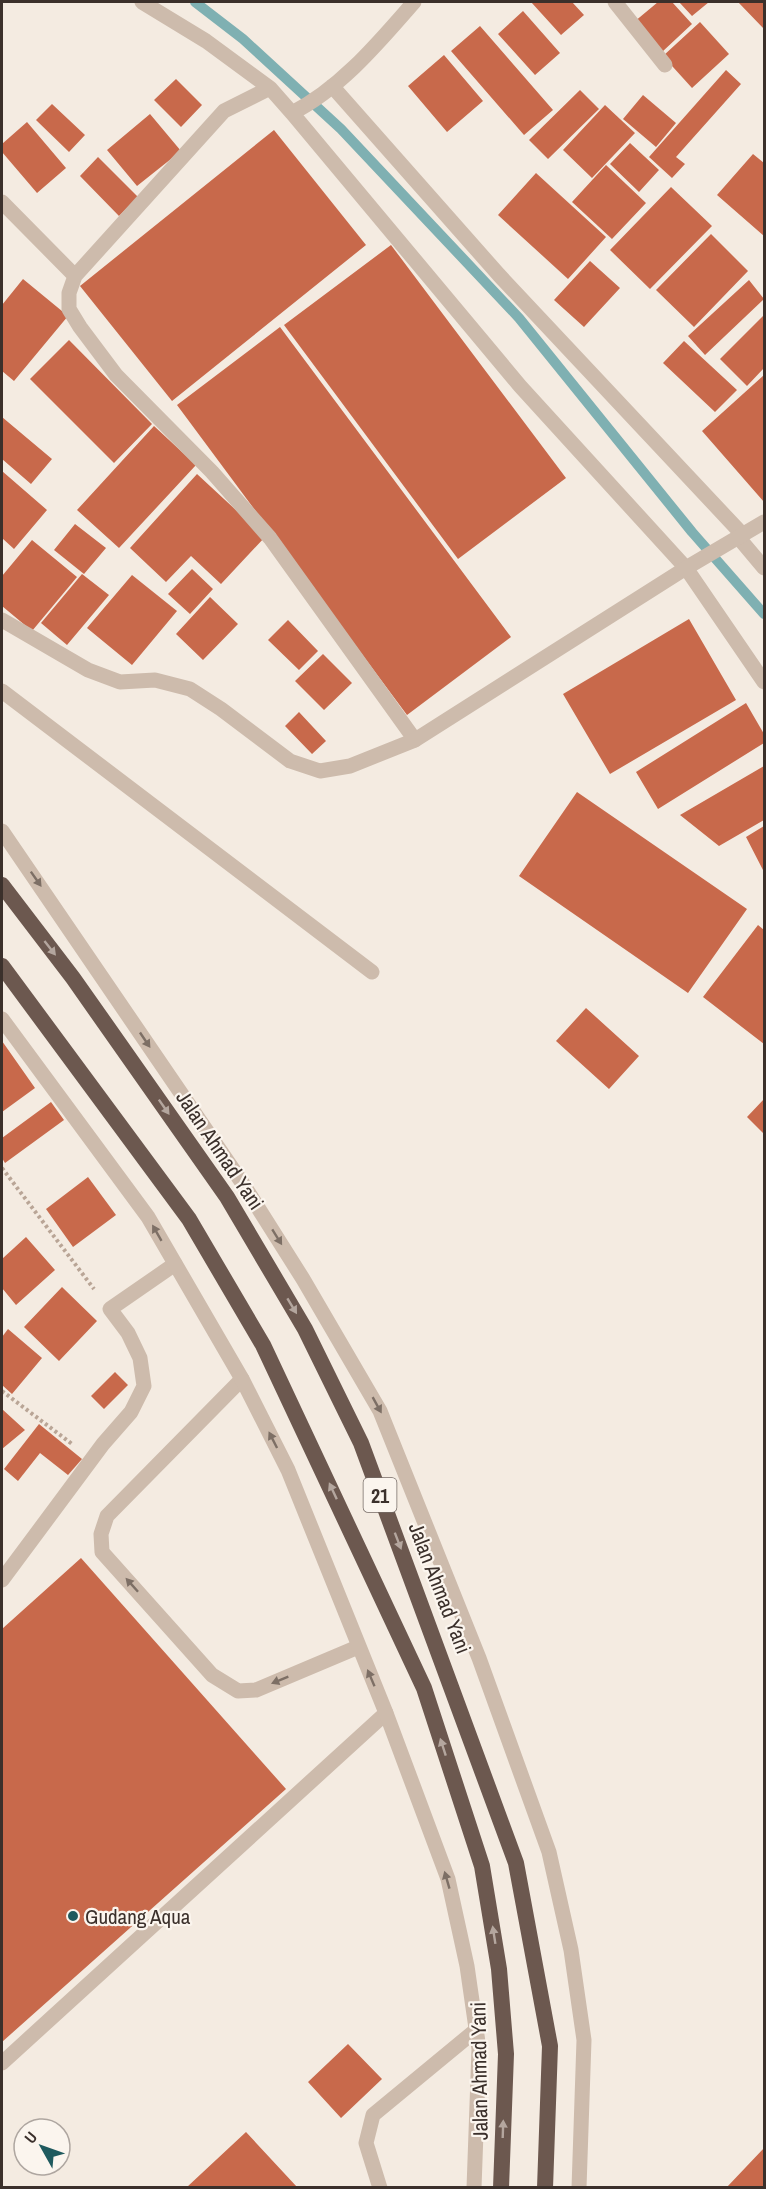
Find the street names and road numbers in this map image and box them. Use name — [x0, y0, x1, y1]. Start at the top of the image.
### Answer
street label: Jalan Ahmad Yani — [169, 1085, 271, 1215]
road number: 21 — [364, 1478, 397, 1512]
street label: Jalan Ahmad Yani — [402, 1518, 478, 1658]
street label: Jalan Ahmad Yani — [463, 2002, 495, 2140]

